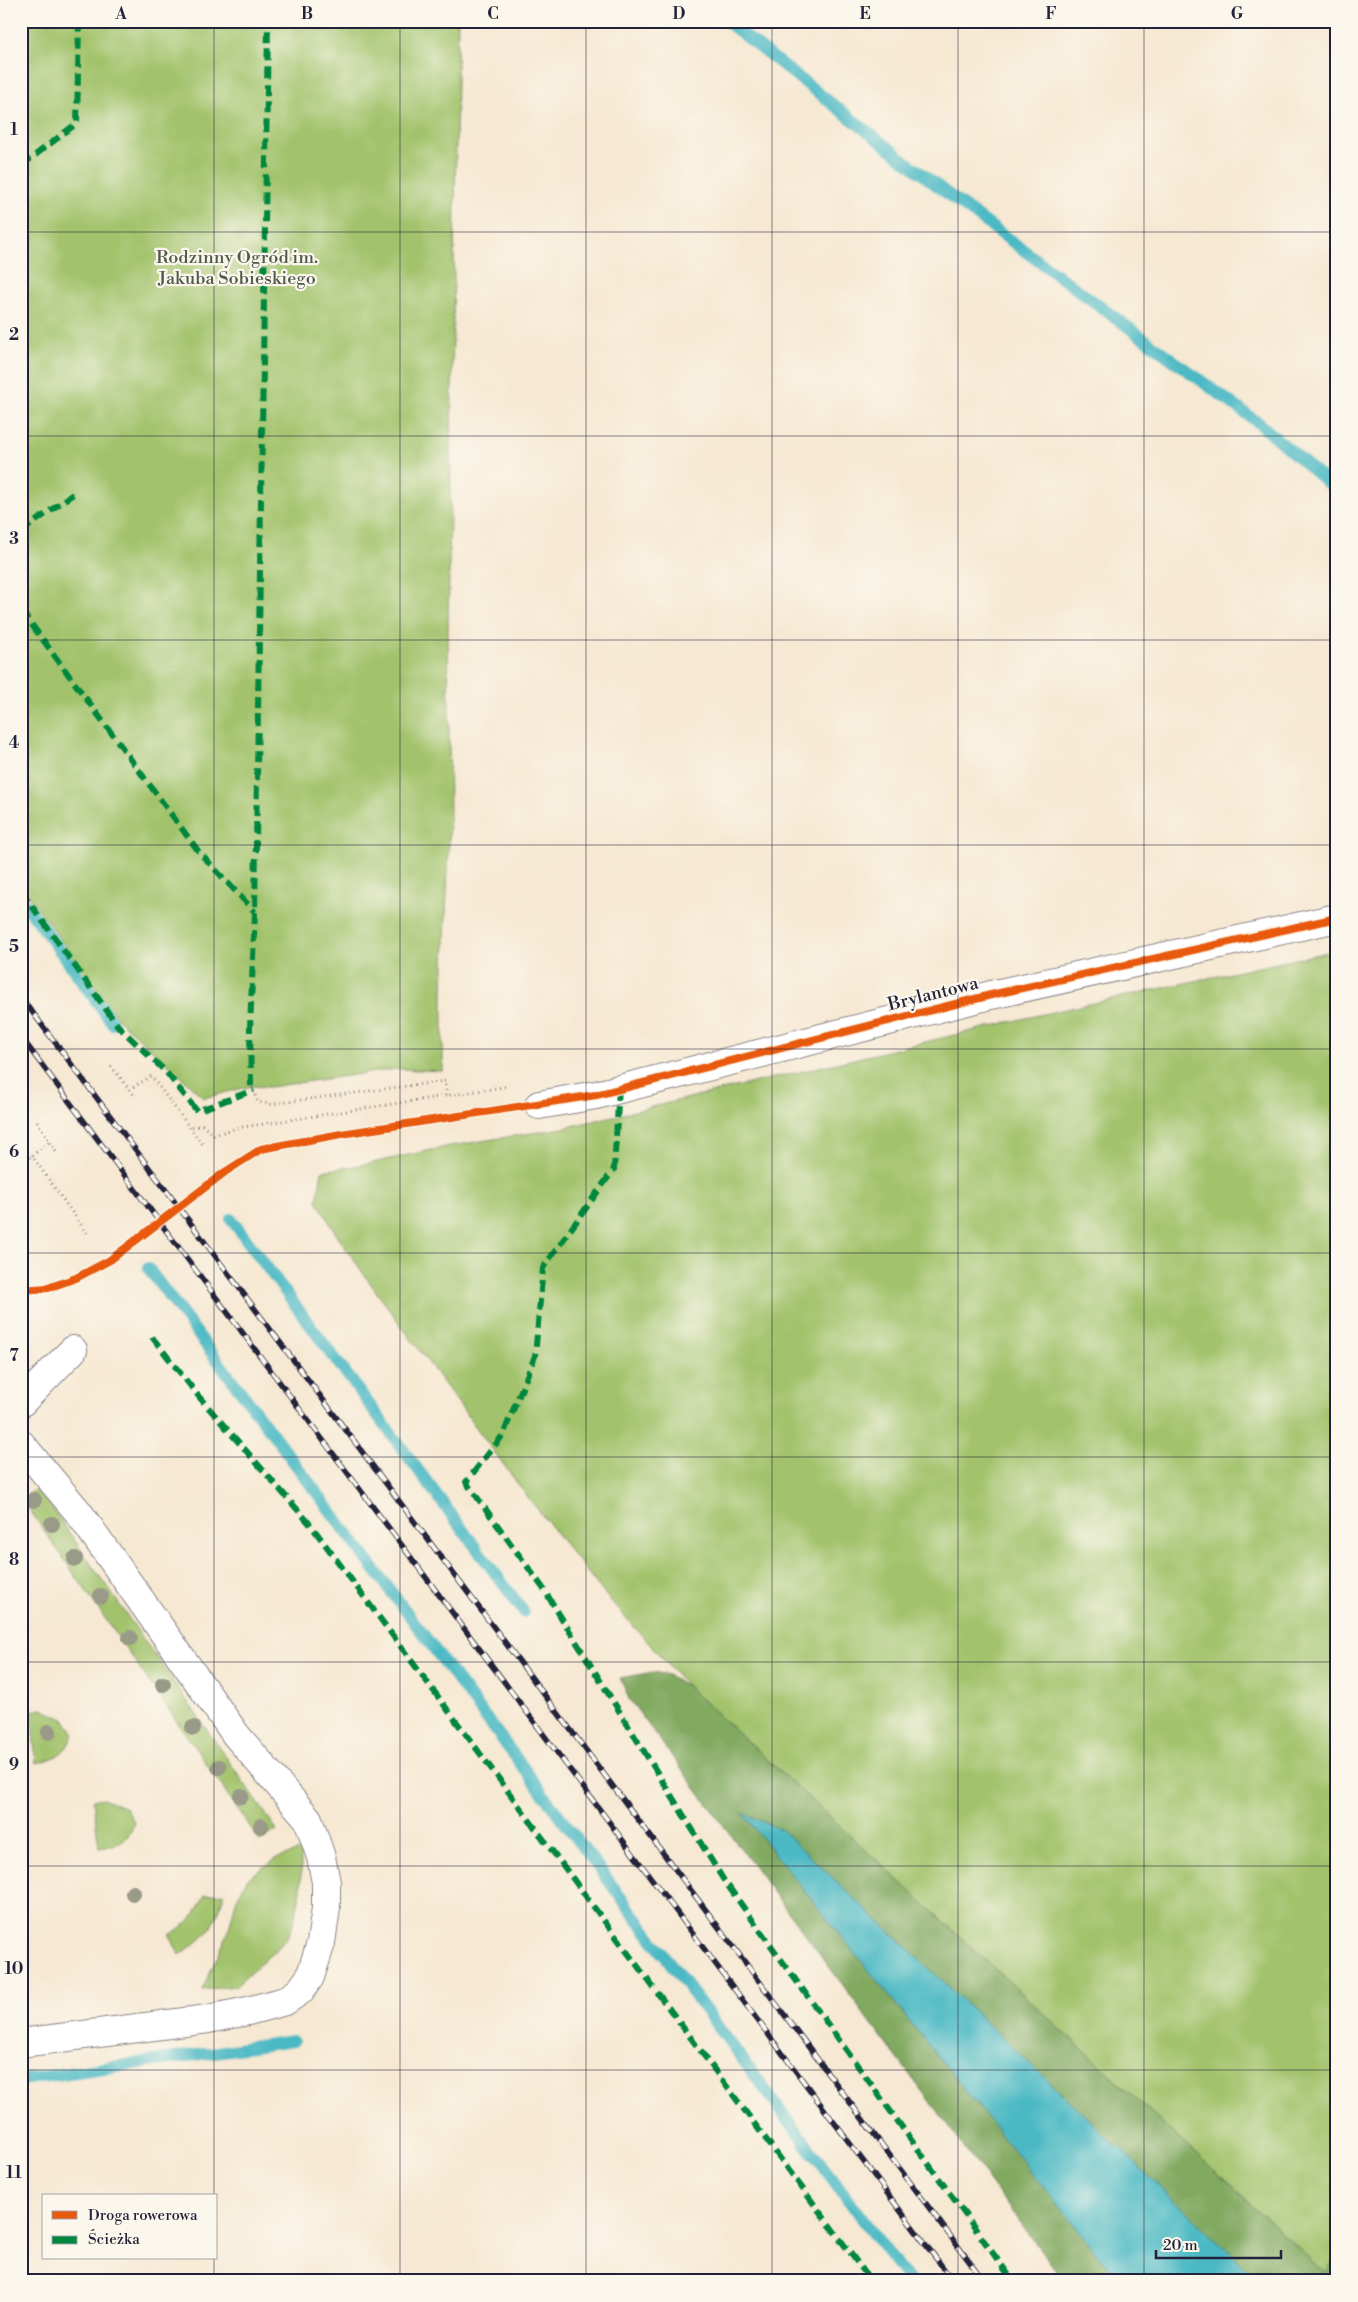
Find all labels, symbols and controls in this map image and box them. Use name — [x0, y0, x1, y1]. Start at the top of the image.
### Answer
text: A — [114, 4, 127, 24]
text: B — [301, 4, 313, 24]
text: C — [487, 4, 499, 24]
text: D — [673, 4, 686, 24]
text: E — [859, 4, 871, 24]
text: F — [1045, 4, 1057, 24]
text: G — [1231, 4, 1244, 24]
text: 1 — [10, 120, 18, 140]
park label: Rodzinny Ogród im. Jakuba Sobieskiego — [156, 246, 318, 290]
text: 2 — [9, 325, 19, 345]
text: 3 — [9, 529, 19, 549]
text: 4 — [9, 733, 20, 753]
text: 5 — [9, 937, 19, 957]
street label: Brylantowa — [884, 971, 982, 1017]
text: 6 — [9, 1142, 19, 1162]
text: 7 — [9, 1346, 19, 1366]
text: 8 — [9, 1550, 19, 1570]
text: 9 — [9, 1755, 19, 1775]
text: 10 — [5, 1959, 23, 1979]
text: 11 — [6, 2163, 22, 2183]
legend — [42, 2194, 218, 2260]
text: Droga rowerowa — [88, 2206, 198, 2225]
scale bar — [1156, 2227, 1280, 2259]
text: Ścieżka — [88, 2229, 140, 2249]
text: 20 m — [1163, 2236, 1198, 2255]

